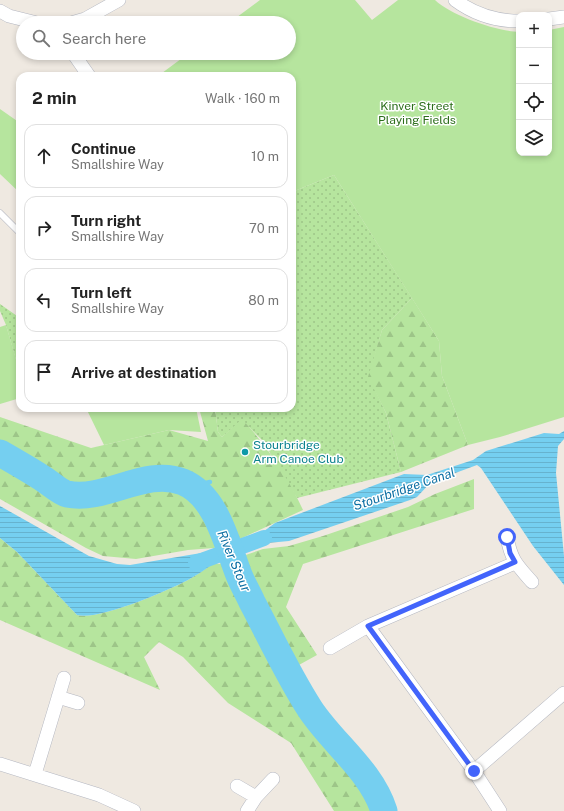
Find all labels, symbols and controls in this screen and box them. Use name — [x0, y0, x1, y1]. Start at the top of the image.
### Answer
map controls — [516, 12, 552, 156]
button: + — [516, 12, 552, 48]
search box — [16, 16, 296, 60]
icon: search — [30, 27, 52, 49]
text: Search here — [62, 30, 146, 47]
button: − — [516, 48, 552, 84]
button: locate — [516, 84, 552, 120]
text: 2 min — [32, 88, 77, 108]
text: Walk · 160 m — [205, 91, 280, 106]
park label: Kinver Street Playing Fields — [378, 99, 456, 127]
button: layers — [516, 120, 552, 156]
text: Continue — [71, 140, 136, 157]
icon: ahead — [33, 145, 55, 167]
text: 10 m — [251, 149, 279, 164]
text: Smallshire Way — [71, 157, 164, 172]
text: Turn right — [71, 212, 141, 229]
icon: right — [33, 217, 55, 239]
text: 70 m — [249, 221, 279, 236]
text: Smallshire Way — [71, 229, 164, 244]
text: Turn left — [71, 284, 132, 301]
icon: left — [33, 289, 55, 311]
text: 80 m — [248, 293, 279, 308]
text: Smallshire Way — [71, 301, 164, 316]
icon: arrive — [33, 361, 55, 383]
text: Arrive at destination — [71, 364, 216, 381]
place label: Stourbridge Arm Canoe Club — [253, 438, 344, 466]
marker: Stourbridge Arm Canoe Club — [240, 447, 250, 457]
water label: Stourbridge Canal — [351, 465, 457, 513]
water label: River Stour — [214, 528, 254, 594]
route start — [498, 528, 516, 546]
route end — [465, 762, 483, 780]

